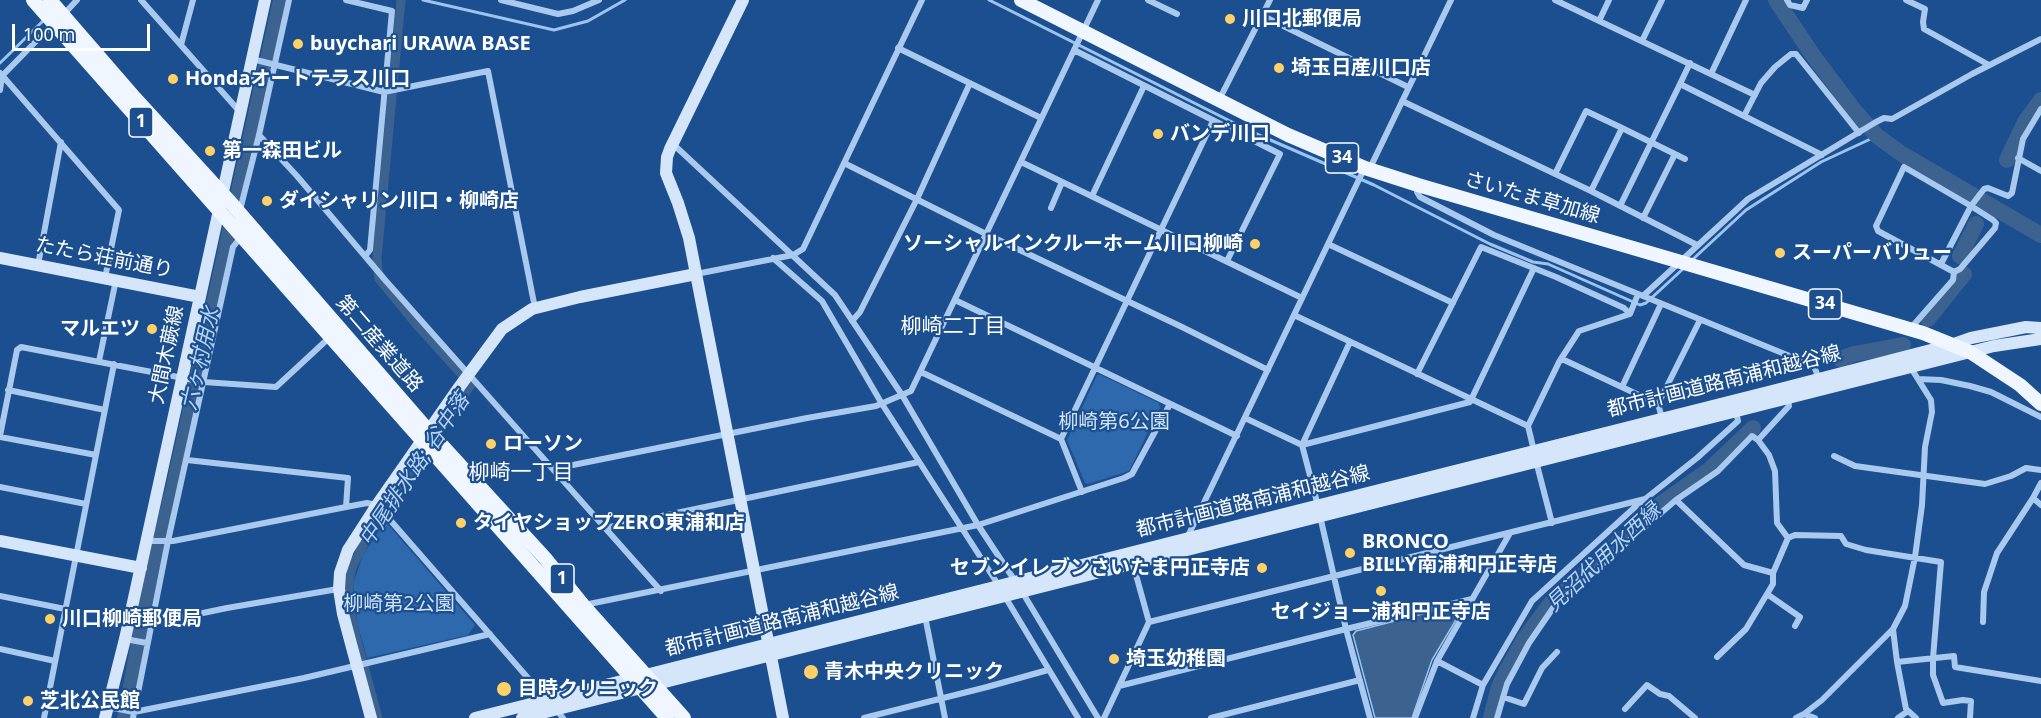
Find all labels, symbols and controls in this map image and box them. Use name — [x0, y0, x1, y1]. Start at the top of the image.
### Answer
place label: 川口北郵便局 — [1242, 7, 1362, 31]
scale bar — [15, 12, 153, 50]
marker: 川口北郵便局 — [1223, 12, 1237, 26]
text: 100 m — [23, 22, 75, 46]
place label: buychari URAWA BASE — [310, 32, 531, 56]
marker: buychari URAWA BASE — [291, 37, 305, 51]
place label: 埼玉日産川口店 — [1291, 56, 1431, 80]
marker: 埼玉日産川口店 — [1272, 61, 1286, 75]
place label: Hondaオートテラス川口 — [185, 67, 410, 91]
marker: Hondaオートテラス川口 — [166, 72, 180, 86]
road number: 1 — [129, 107, 153, 137]
place label: バンデ川口 — [1170, 122, 1270, 146]
marker: バンデ川口 — [1151, 127, 1165, 141]
place label: 第一森田ビル — [222, 139, 342, 163]
road number: 34 — [1326, 143, 1358, 173]
marker: 第一森田ビル — [203, 144, 217, 158]
street label: さいたま草加線 — [1461, 167, 1603, 229]
place label: ダイシャリン川口・柳崎店 — [279, 189, 519, 213]
marker: ダイシャリン川口・柳崎店 — [260, 194, 274, 208]
place label: ソーシャルインクルーホーム川口柳崎 — [903, 232, 1243, 256]
street label: たたら荘前通り — [33, 233, 175, 283]
marker: ソーシャルインクルーホーム川口柳崎 — [1248, 237, 1262, 251]
place label: スーパーバリュー — [1792, 241, 1952, 265]
marker: スーパーバリュー — [1773, 246, 1787, 260]
road number: 34 — [1808, 289, 1842, 319]
street label: 第二産業道路 — [331, 291, 427, 397]
street label: 大間木蕨線 — [145, 304, 189, 406]
water label: 六ヶ村用水 — [177, 305, 225, 413]
district label: 柳崎二丁目 — [901, 314, 1005, 340]
place label: マルエツ — [60, 317, 140, 341]
marker: マルエツ — [145, 322, 159, 336]
street label: 都市計画道路南浦和越谷線 — [1605, 341, 1843, 423]
water label: 中尾排水路; 谷中落 — [355, 389, 475, 551]
park label: 柳崎第6公園 — [1058, 410, 1170, 434]
place label: ローソン — [503, 432, 583, 456]
marker: ローソン — [484, 437, 498, 451]
district label: 柳崎一丁目 — [469, 460, 573, 486]
street label: 都市計画道路南浦和越谷線 — [1134, 461, 1372, 543]
water label: 見沼代用水西縁 — [1542, 499, 1666, 617]
place label: タイヤショップZERO東浦和店 — [473, 511, 745, 535]
marker: タイヤショップZERO東浦和店 — [454, 516, 468, 530]
place label: BRONCO BILLY南浦和円正寺店 — [1362, 530, 1557, 577]
marker: BRONCO BILLY南浦和円正寺店 — [1343, 546, 1357, 560]
place label: セブンイレブンさいたま円正寺店 — [950, 556, 1250, 580]
marker: セブンイレブンさいたま円正寺店 — [1255, 561, 1269, 575]
road number: 1 — [550, 564, 574, 594]
street label: 都市計画道路南浦和越谷線 — [663, 580, 901, 662]
marker: セイジョー浦和円正寺店 — [1374, 584, 1388, 598]
park label: 柳崎第2公園 — [343, 592, 455, 616]
place label: セイジョー浦和円正寺店 — [1271, 600, 1491, 624]
place label: 川口柳崎郵便局 — [62, 607, 202, 631]
marker: 川口柳崎郵便局 — [43, 612, 57, 626]
place label: 埼玉幼稚園 — [1126, 647, 1226, 671]
marker: 埼玉幼稚園 — [1107, 652, 1121, 666]
place label: 青木中央クリニック — [824, 660, 1004, 684]
marker: 青木中央クリニック — [802, 663, 820, 681]
place label: 目時クリニック — [518, 677, 658, 701]
marker: 目時クリニック — [495, 680, 513, 698]
place label: 芝北公民館 — [40, 689, 140, 713]
marker: 芝北公民館 — [21, 694, 35, 708]

